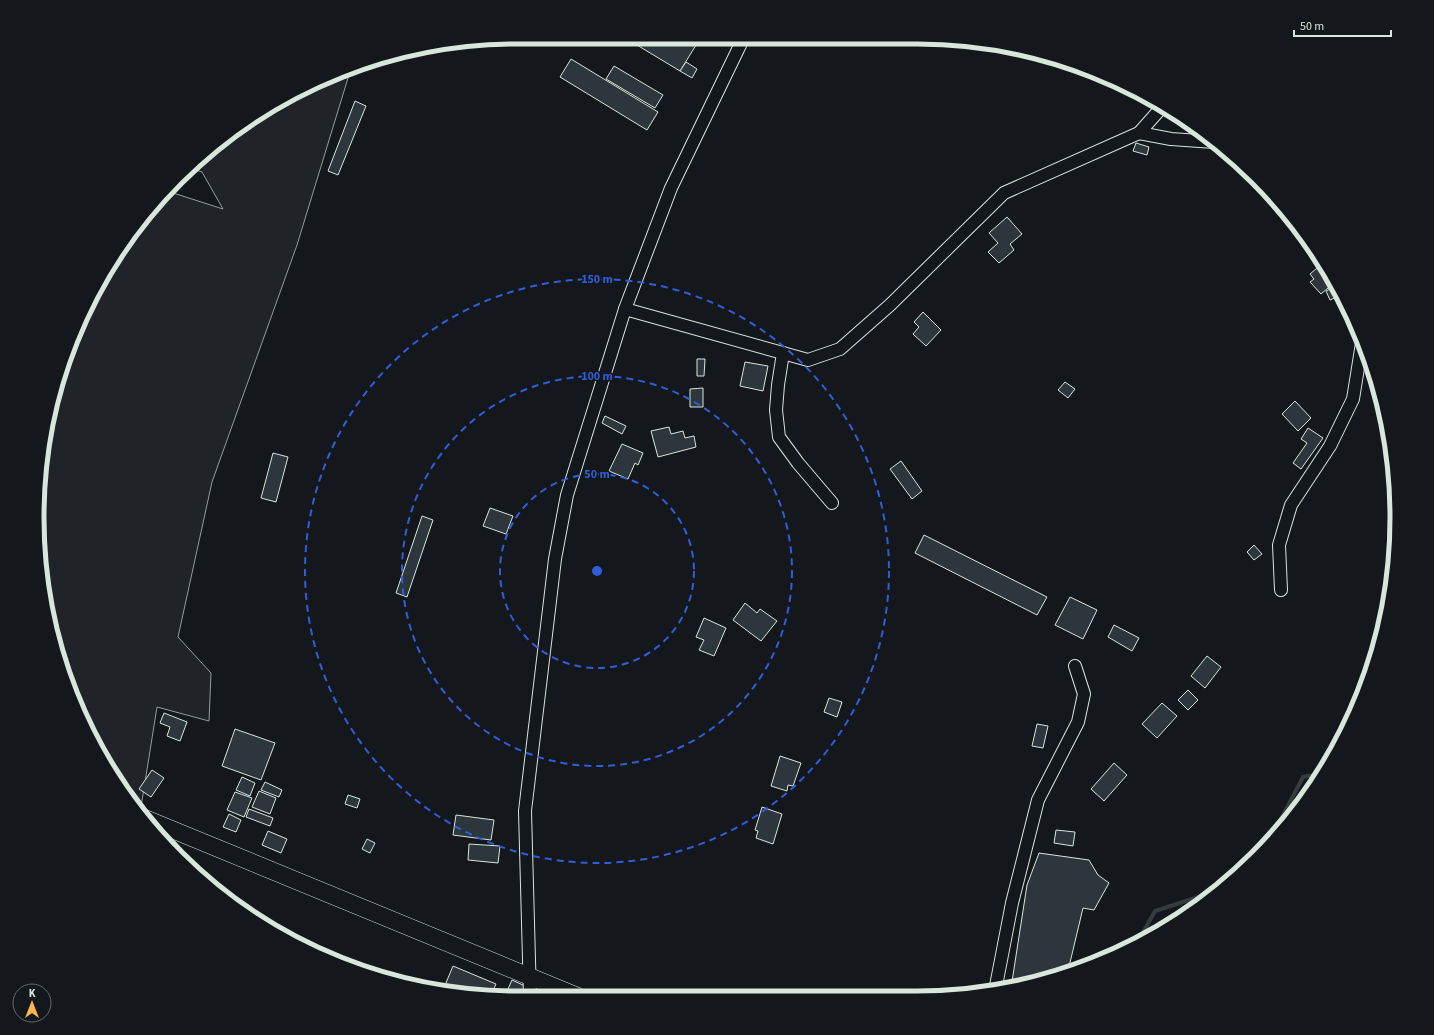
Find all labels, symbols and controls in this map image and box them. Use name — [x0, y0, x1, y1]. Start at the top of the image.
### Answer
scale bar — [1294, 12, 1391, 38]
text: 50 m — [1300, 18, 1324, 35]
text: 150 m — [581, 271, 613, 288]
text: 100 m — [581, 368, 613, 385]
text: 50 m — [584, 466, 610, 483]
centre of rings — [590, 564, 604, 578]
north arrow — [12, 983, 52, 1023]
text: K — [29, 986, 36, 1001]

